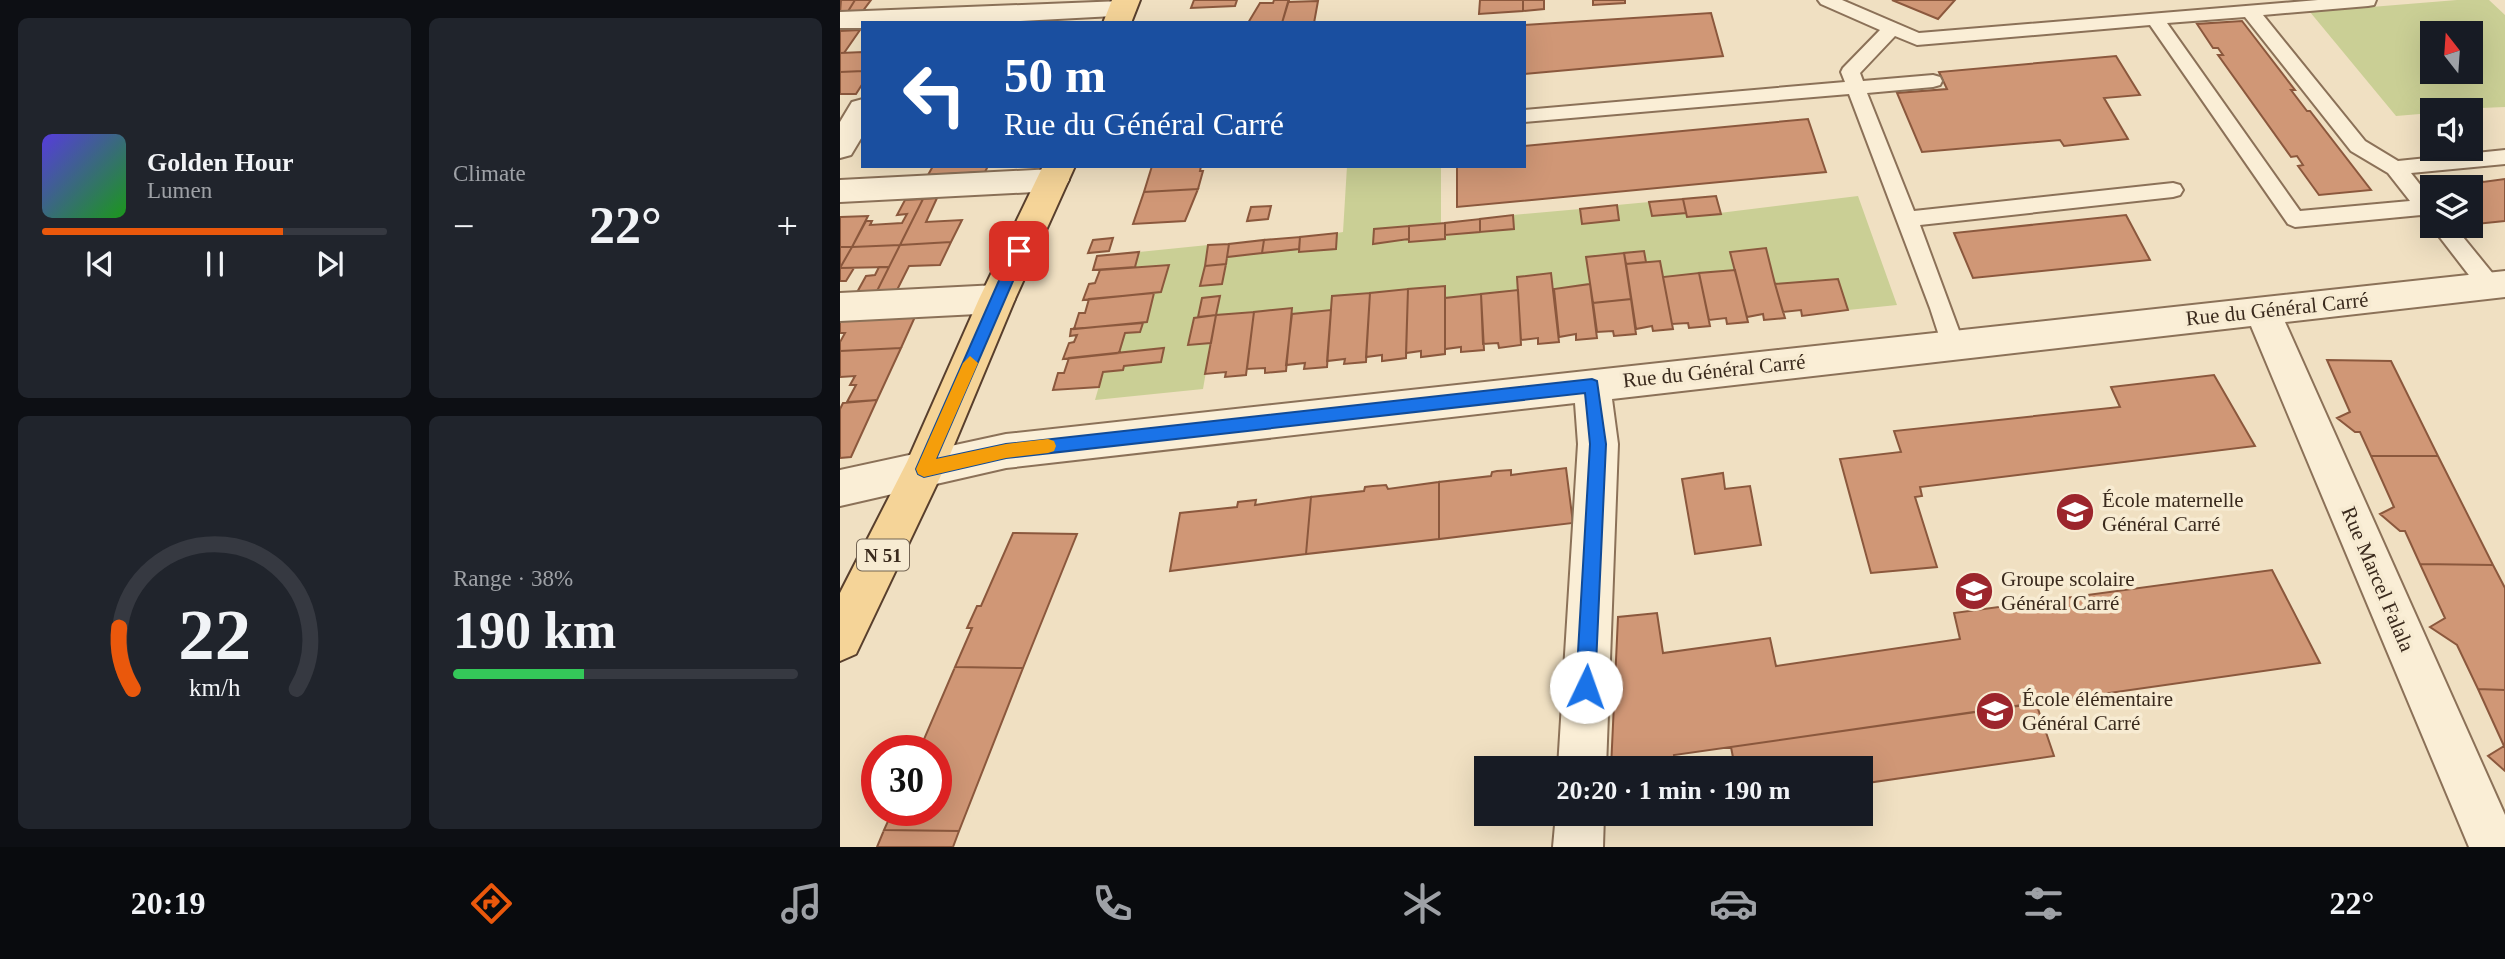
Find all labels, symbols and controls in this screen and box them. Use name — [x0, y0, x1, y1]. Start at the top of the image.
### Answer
north arrow — [2420, 21, 2483, 84]
map controls — [2420, 21, 2483, 238]
text: 50 m — [1004, 48, 1106, 103]
icon: left — [889, 49, 980, 140]
button: sound — [2420, 98, 2483, 161]
text: Rue du Général Carré — [1004, 106, 1284, 142]
text: Golden Hour — [147, 148, 294, 177]
text: Climate — [453, 161, 526, 186]
button: layers — [2420, 175, 2483, 238]
text: Lumen — [147, 178, 212, 203]
text: 22° — [589, 197, 662, 254]
text: − — [453, 205, 474, 247]
text: + — [777, 205, 798, 247]
pin — [989, 221, 1049, 281]
icon: arrive — [1000, 232, 1038, 270]
icon: previous — [81, 245, 119, 283]
icon: pause — [196, 245, 234, 283]
icon: next — [311, 245, 349, 283]
street label: Rue du Général Carré — [2184, 287, 2370, 331]
street label: Rue du Général Carré — [1621, 349, 1807, 393]
place label: École maternelle Général Carré — [2102, 488, 2244, 536]
school or university icon: École maternelle Général Carré — [2054, 491, 2096, 533]
street label: Rue Marcel Falala — [2337, 503, 2420, 656]
road number: N 51 — [857, 540, 909, 570]
text: Range · 38% — [453, 566, 573, 591]
place label: Groupe scolaire Général Carré — [2001, 567, 2135, 615]
school or university icon: Groupe scolaire Général Carré — [1953, 570, 1995, 612]
text: 22 — [178, 594, 251, 675]
text: 190 km — [453, 602, 616, 659]
position arrow — [1549, 650, 1623, 724]
text: km/h — [189, 673, 241, 700]
place label: École élémentaire Général Carré — [2022, 687, 2173, 735]
school or university icon: École élémentaire Général Carré — [1974, 690, 2016, 732]
speed limit sign: 30 — [861, 735, 952, 826]
text: 20:20 · 1 min · 190 m — [1557, 776, 1791, 805]
icon: directions — [467, 879, 516, 928]
icon: music — [777, 879, 826, 928]
icon: phone — [1088, 879, 1137, 928]
icon: climate — [1398, 879, 1447, 928]
icon: car — [1709, 879, 1758, 928]
icon: filters — [2019, 879, 2068, 928]
text: 20:19 — [131, 885, 205, 921]
text: 22° — [2329, 885, 2374, 921]

